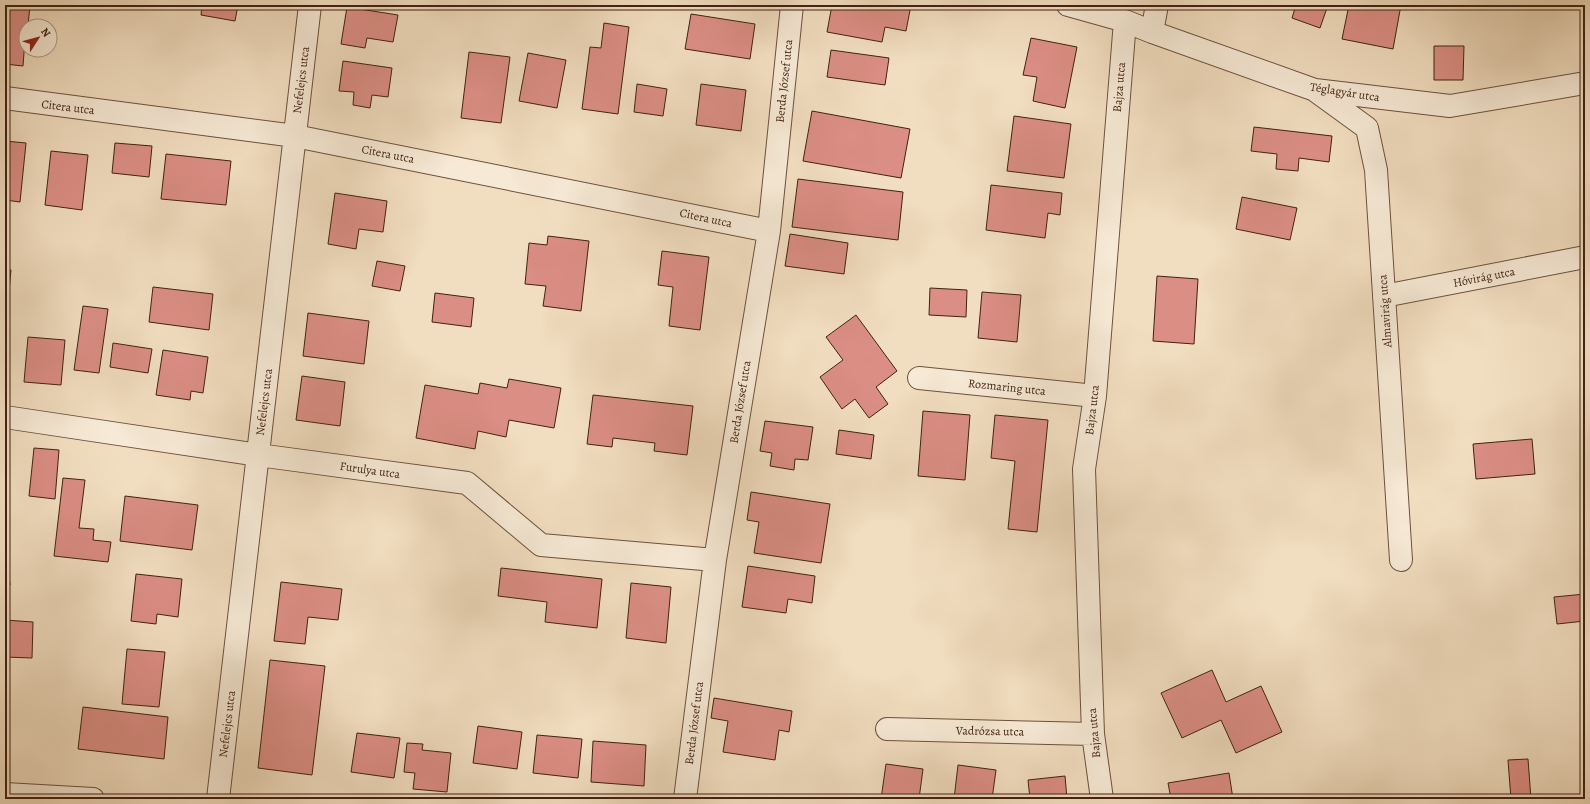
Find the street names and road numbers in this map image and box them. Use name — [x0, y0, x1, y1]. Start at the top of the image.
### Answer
street label: Berda József utca — [772, 38, 796, 124]
street label: Nefelejcs utca — [289, 45, 313, 114]
street label: Bajza utca — [1109, 61, 1129, 113]
street label: Téglagyár utca — [1309, 79, 1381, 105]
street label: Citera utca — [40, 96, 96, 118]
street label: Citera utca — [360, 141, 416, 167]
street label: Citera utca — [678, 205, 734, 231]
street label: Hóvirág utca — [1452, 263, 1517, 291]
street label: Almavirág utca — [1374, 274, 1396, 349]
street label: Berda József utca — [726, 359, 755, 445]
street label: Nefelejcs utca — [252, 367, 276, 436]
street label: Rozmaring utca — [967, 375, 1047, 399]
street label: Bajza utca — [1081, 384, 1103, 436]
street label: Furulya utca — [339, 458, 402, 482]
street label: Berda József utca — [681, 680, 707, 766]
street label: Nefelejcs utca — [215, 689, 239, 758]
street label: Bajza utca — [1084, 707, 1104, 759]
street label: Vadrózsa utca — [955, 722, 1025, 740]

